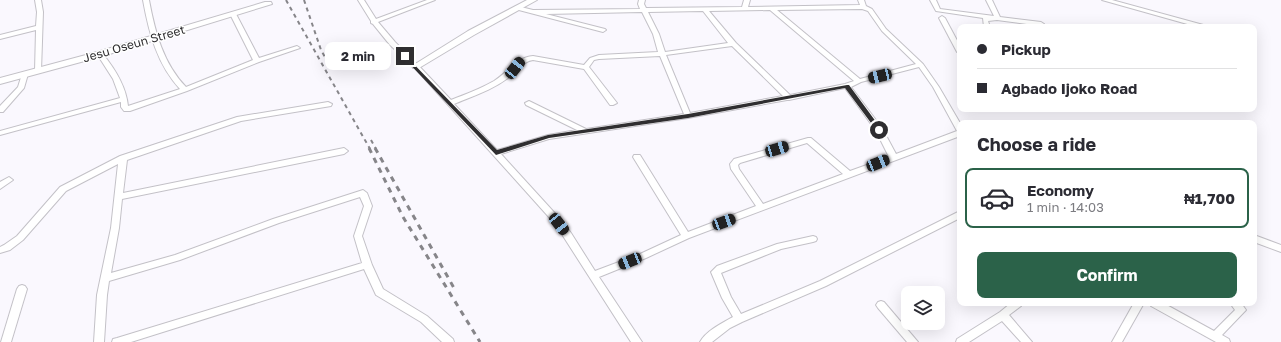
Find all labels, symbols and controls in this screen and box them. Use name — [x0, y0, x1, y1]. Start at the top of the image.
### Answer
street label: Jesu Oseun Street — [81, 22, 187, 65]
text: Pickup — [1001, 40, 1051, 58]
callout: 2 min — [325, 42, 391, 70]
route end — [396, 47, 414, 65]
text: 2 min — [341, 48, 375, 64]
car — [503, 55, 527, 81]
car — [867, 67, 893, 85]
text: Agbado Ijoko Road — [1001, 79, 1137, 97]
route start — [870, 121, 888, 139]
text: Choose a ride — [977, 133, 1096, 155]
car — [764, 140, 790, 158]
car — [865, 153, 891, 173]
icon: car — [979, 180, 1015, 216]
text: Economy — [1027, 181, 1094, 199]
text: ₦1,700 — [1184, 189, 1235, 207]
text: 1 min · 14:03 — [1027, 199, 1104, 215]
car — [547, 211, 571, 237]
car — [711, 212, 737, 232]
car — [617, 251, 643, 271]
button: Confirm — [977, 252, 1237, 298]
map controls — [901, 286, 945, 330]
button: layers — [901, 286, 945, 330]

